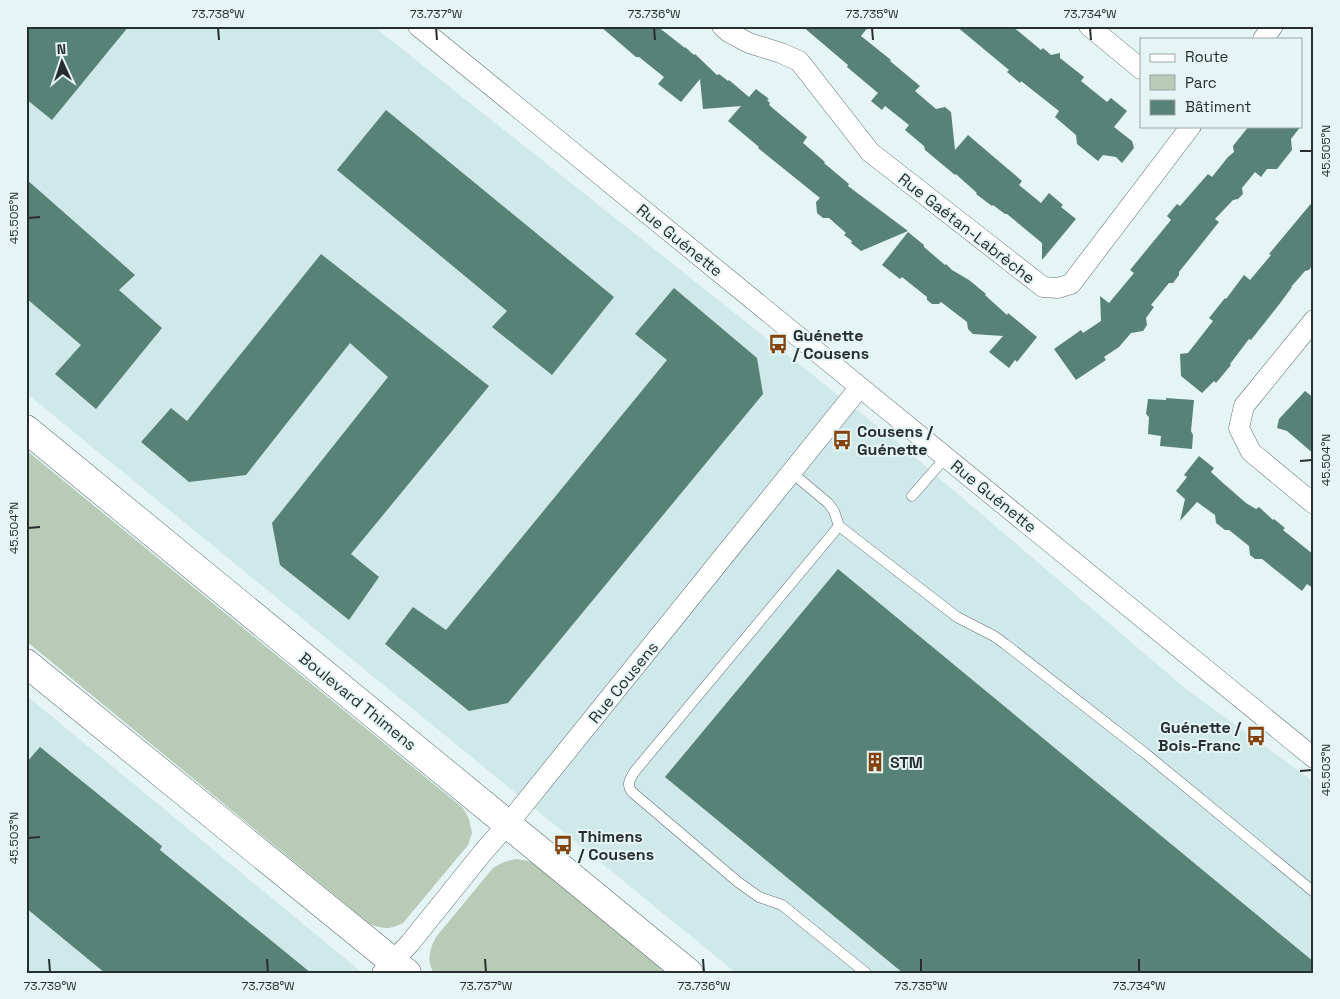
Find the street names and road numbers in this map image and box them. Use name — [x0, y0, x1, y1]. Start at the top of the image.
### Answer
street label: Rue Gaétan-Labrèche — [894, 168, 1039, 288]
street label: Rue Guénette — [632, 199, 727, 281]
street label: Rue Guénette — [946, 455, 1041, 537]
street label: Rue Cousens — [584, 637, 663, 728]
street label: Boulevard Thimens — [295, 648, 421, 755]

